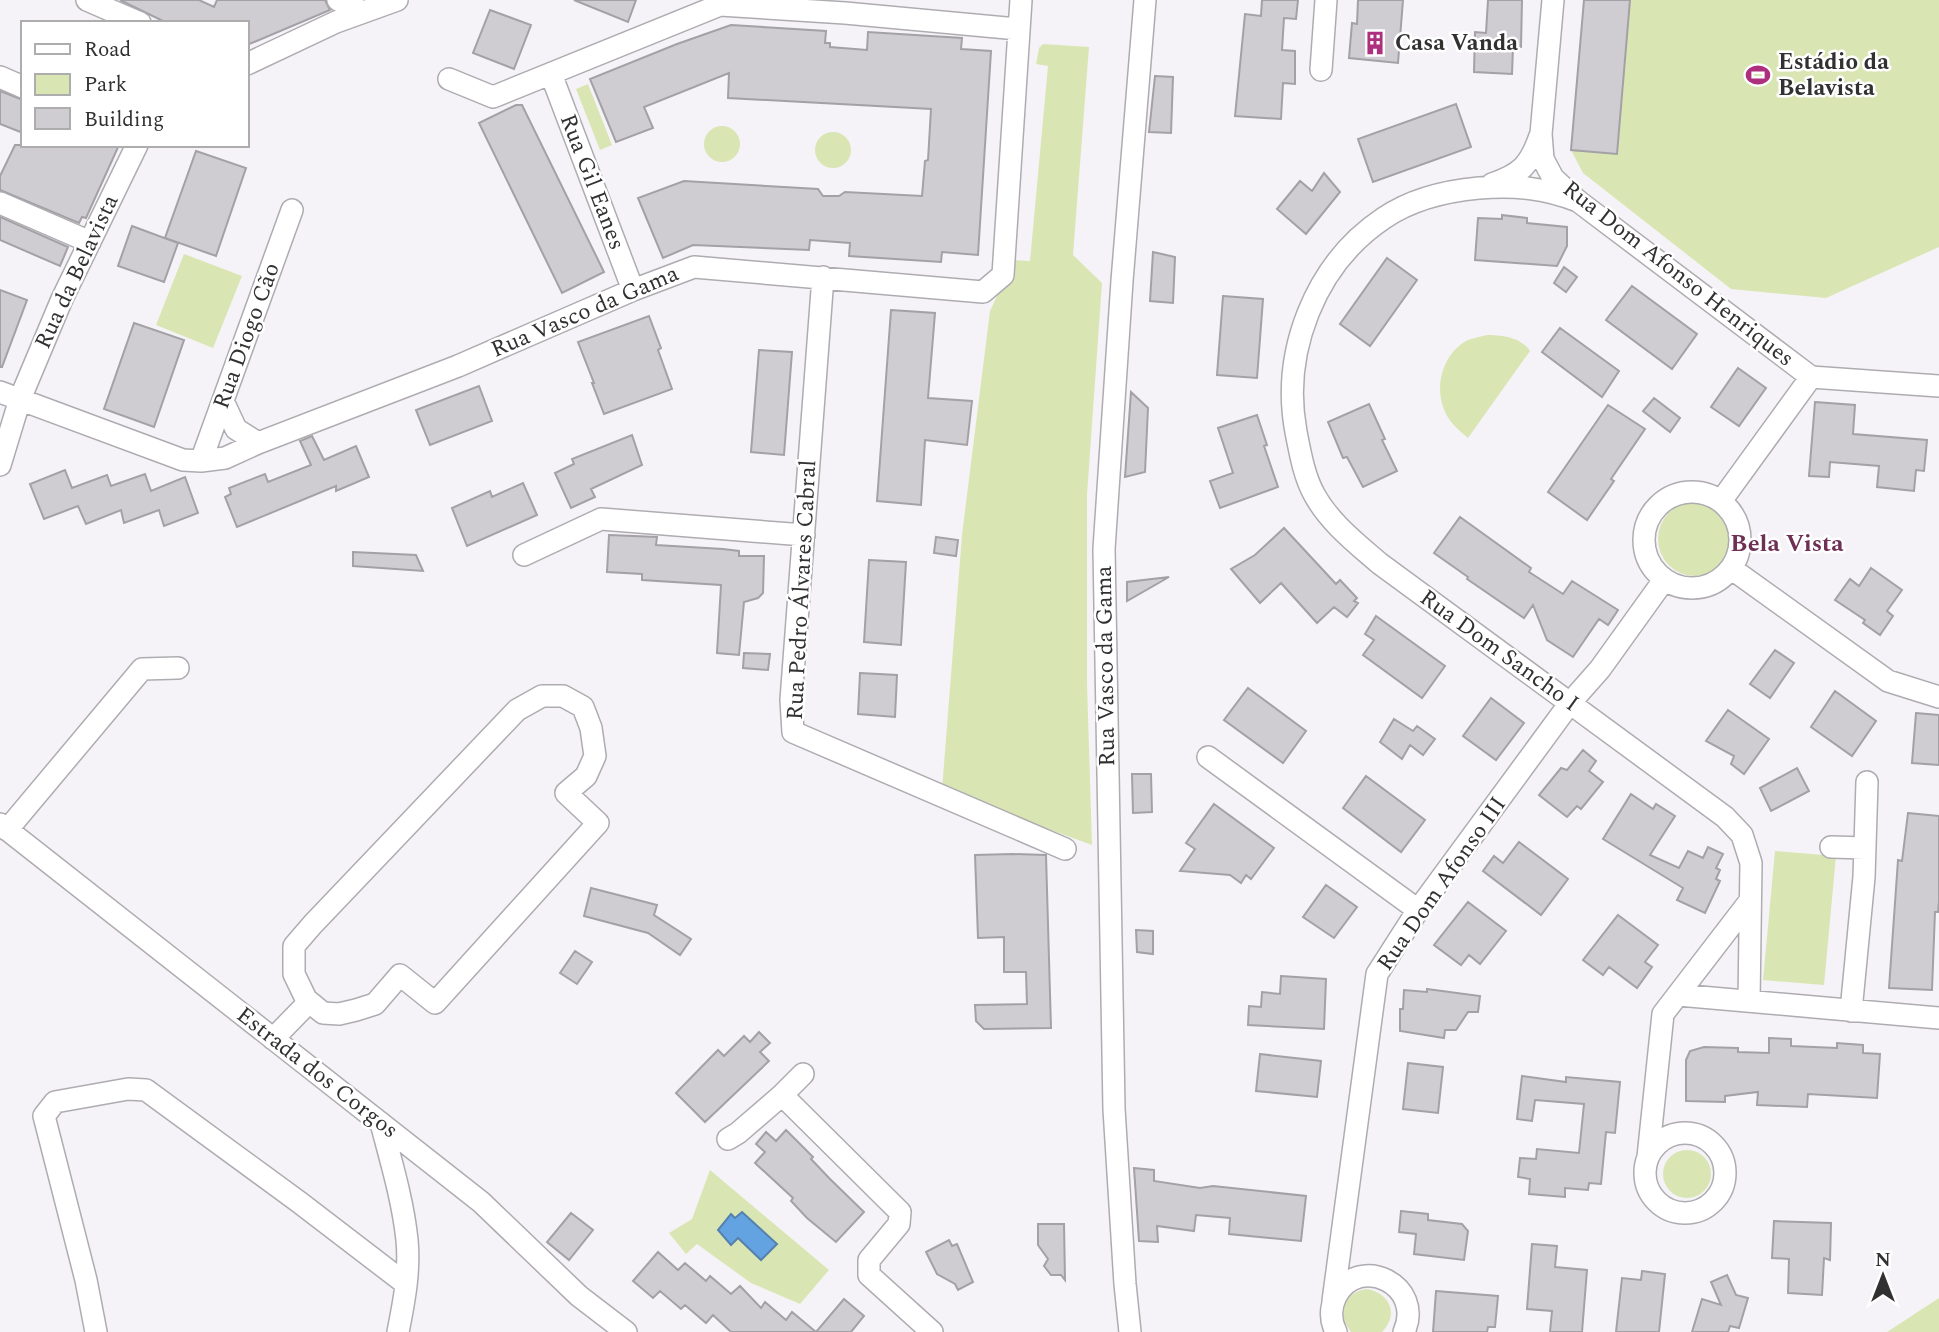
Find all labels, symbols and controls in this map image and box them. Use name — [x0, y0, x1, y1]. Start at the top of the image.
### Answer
legend — [21, 21, 248, 147]
place label: Casa Vanda — [1395, 26, 1518, 61]
building icon: Casa Vanda — [1361, 29, 1389, 57]
text: Road — [84, 34, 131, 66]
place label: Estádio da Belavista — [1778, 45, 1889, 106]
sports icon: Estádio da Belavista — [1744, 61, 1772, 89]
text: Park — [84, 69, 128, 101]
text: Building — [84, 104, 164, 136]
street label: Rua Gil Eanes — [550, 109, 634, 255]
street label: Rua Dom Afonso Henriques — [1555, 172, 1801, 376]
street label: Rua da Belavista — [26, 189, 128, 355]
street label: Rua Vasco da Gama — [486, 257, 684, 367]
street label: Rua Diogo Cão — [204, 258, 290, 414]
street label: Rua Pedro Álvares Cabral — [778, 459, 826, 721]
district label: Bela Vista — [1730, 526, 1844, 562]
street label: Rua Vasco da Gama — [1087, 565, 1125, 767]
street label: Rua Dom Sancho I — [1412, 581, 1586, 721]
street label: Rua Dom Afonso III — [1368, 789, 1516, 979]
street label: Estrada dos Corgos — [228, 998, 406, 1148]
north arrow — [1848, 1241, 1918, 1311]
text: N — [1875, 1246, 1891, 1275]

